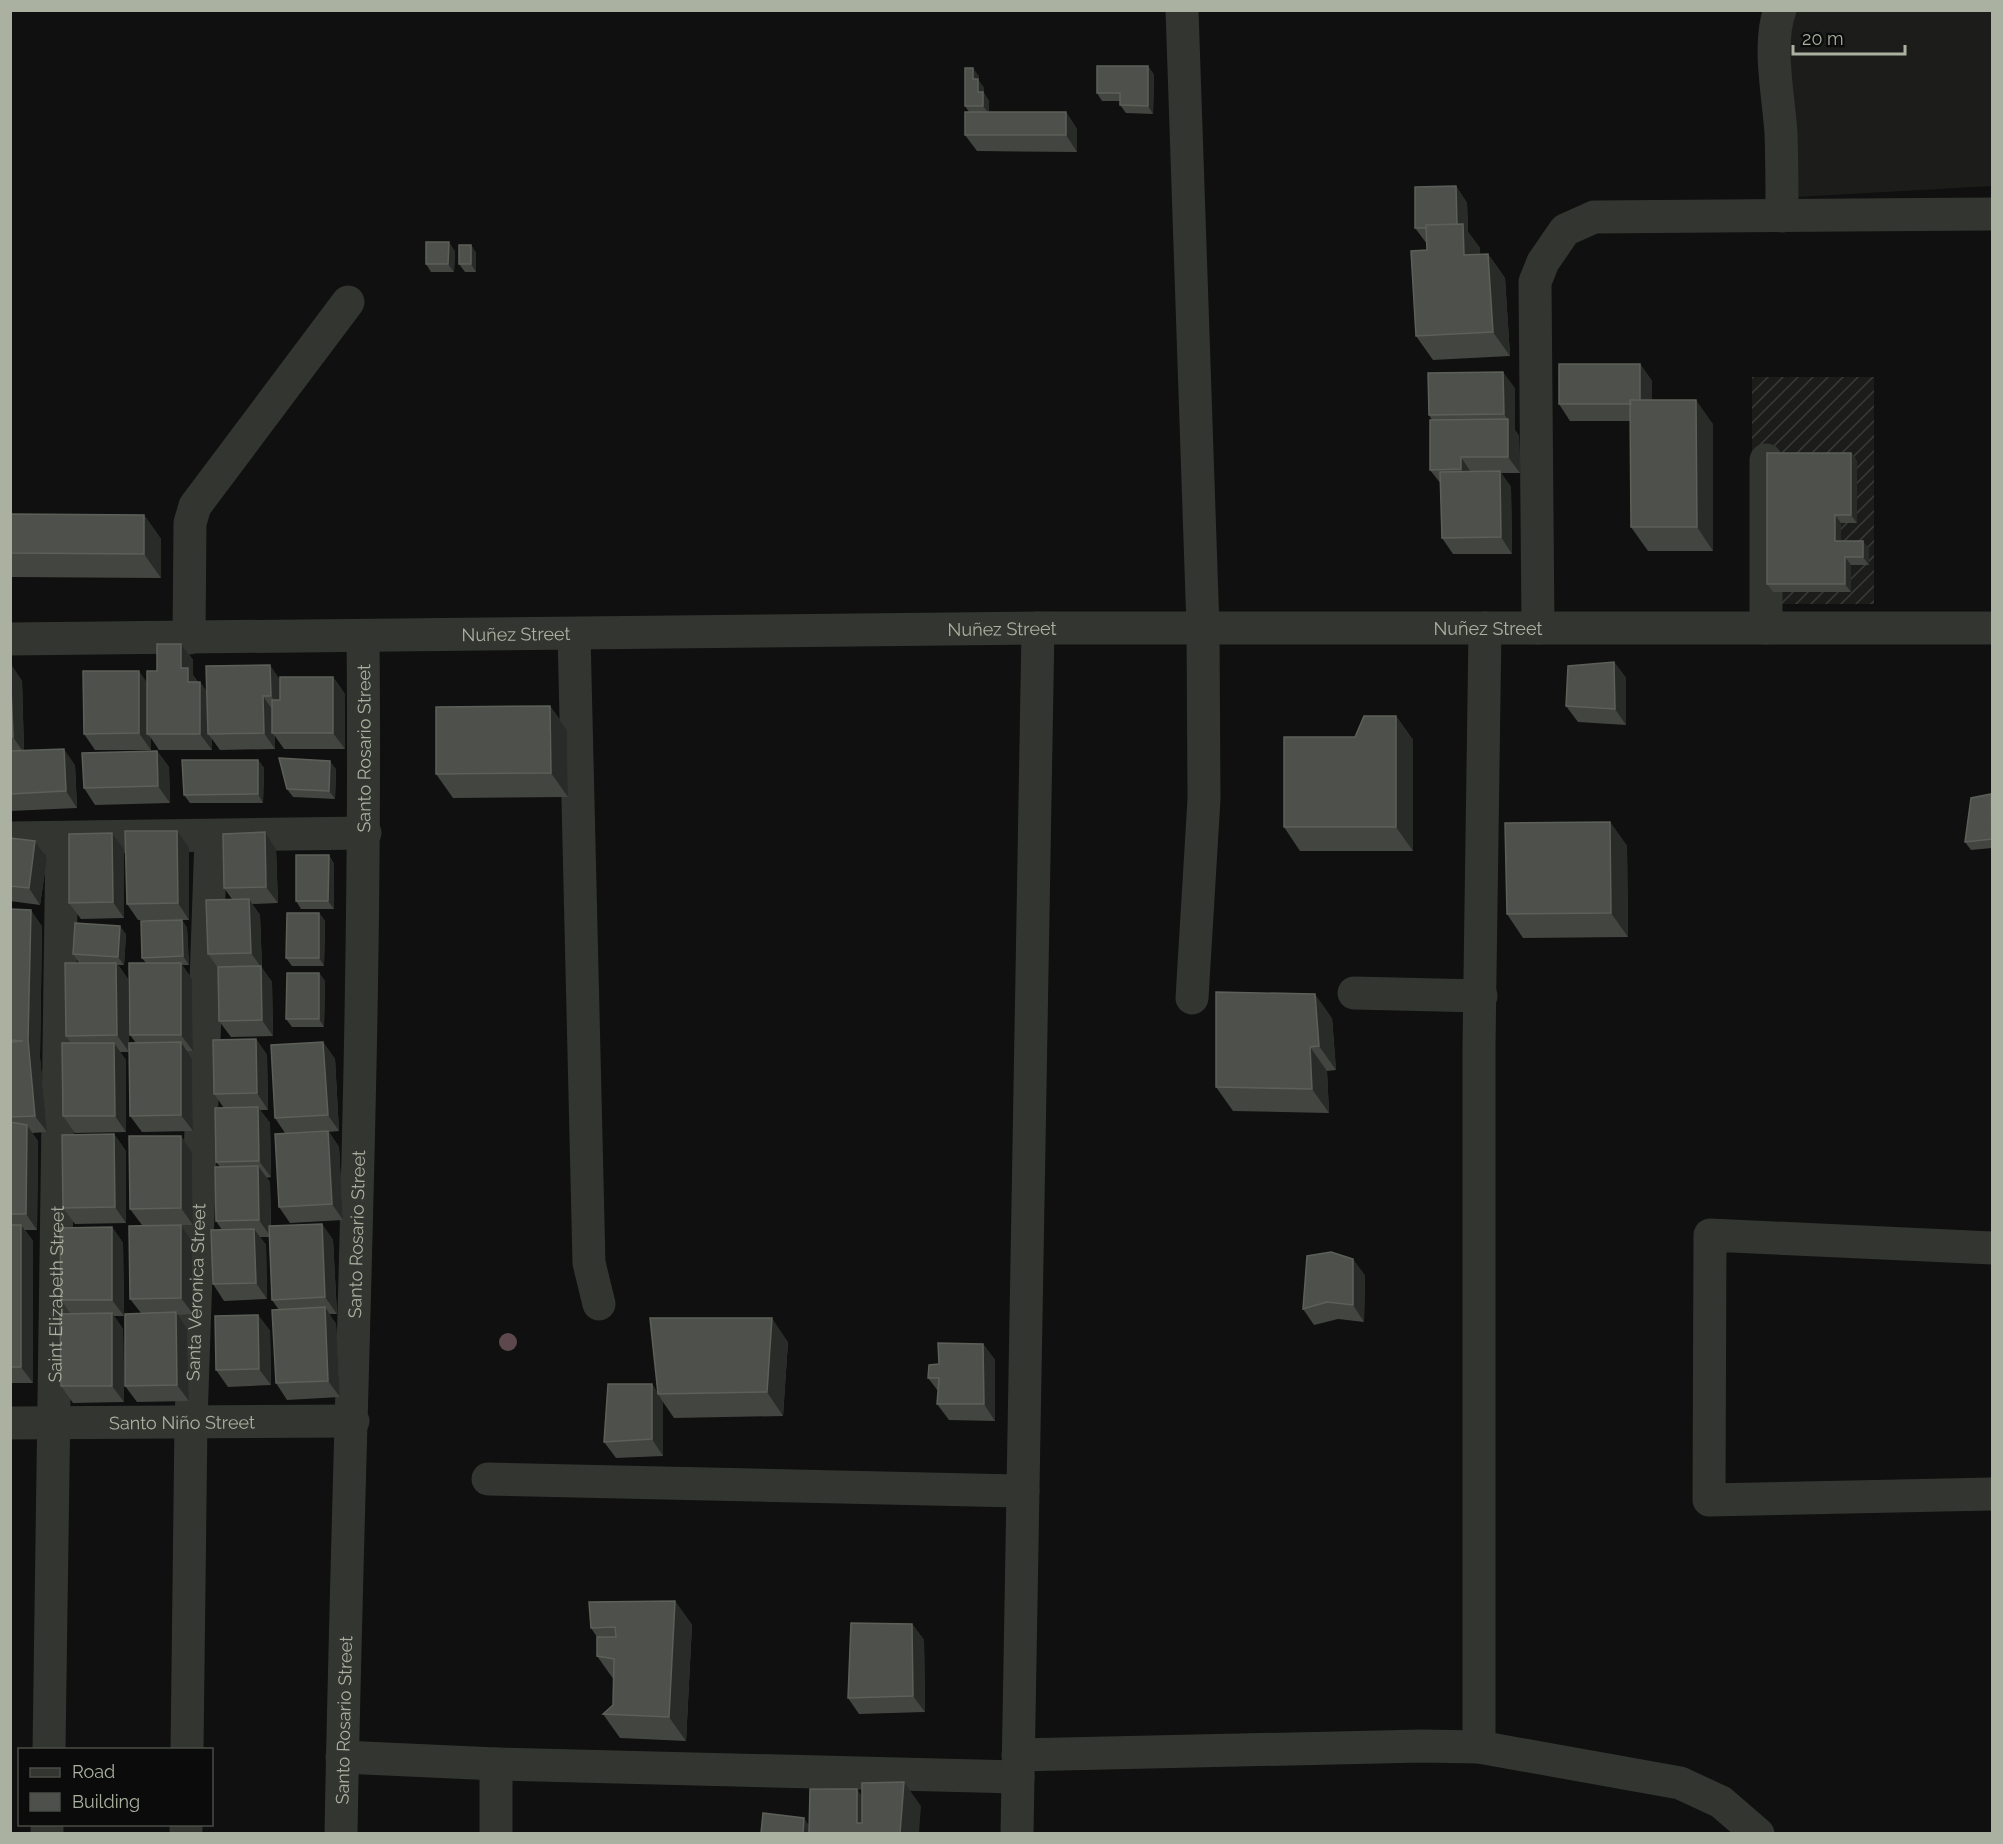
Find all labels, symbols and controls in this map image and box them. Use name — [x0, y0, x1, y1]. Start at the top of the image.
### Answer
scale bar — [1793, 18, 1906, 56]
text: 20 m — [1802, 28, 1844, 49]
street label: Nuñez Street — [947, 617, 1056, 639]
street label: Nuñez Street — [1433, 618, 1542, 639]
street label: Nuñez Street — [461, 623, 571, 645]
street label: Santo Rosario Street — [353, 664, 374, 833]
street label: Santo Rosario Street — [343, 1150, 369, 1319]
street label: Santa Veronica Street — [182, 1203, 209, 1381]
street label: Saint Elizabeth Street — [44, 1205, 67, 1383]
street label: Santo Niño Street — [109, 1411, 255, 1433]
street label: Santo Rosario Street — [331, 1635, 356, 1804]
legend — [18, 1748, 213, 1826]
text: Road — [72, 1761, 115, 1782]
text: Building — [72, 1791, 140, 1812]

